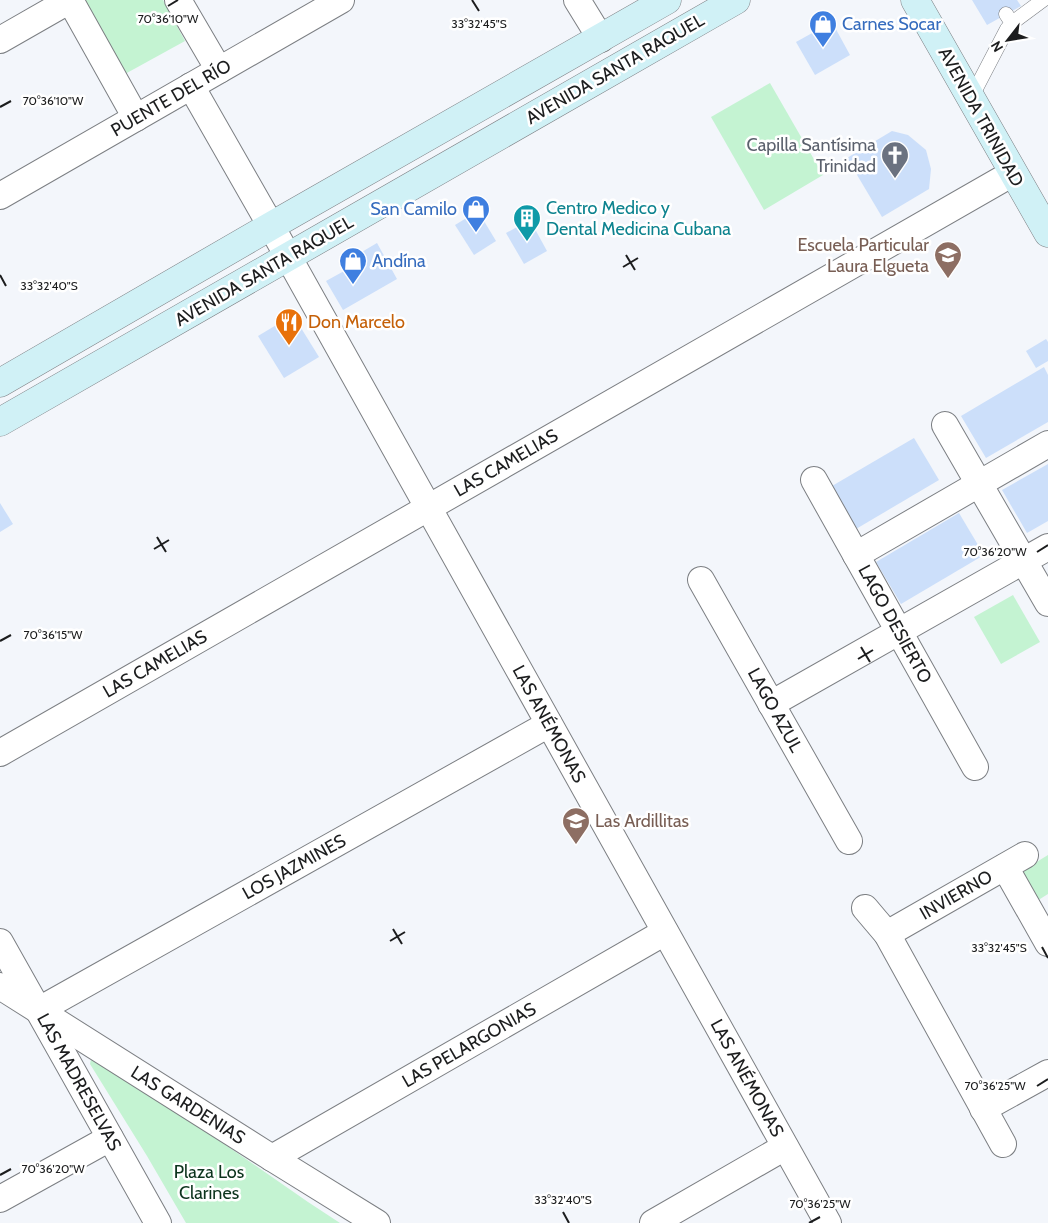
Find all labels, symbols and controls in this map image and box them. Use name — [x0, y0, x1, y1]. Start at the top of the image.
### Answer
street label: AVENIDA SANTA RAQUEL — [522, 9, 708, 129]
shop icon: Carnes Socar — [808, 9, 838, 48]
text: 70°36'10"W — [138, 11, 199, 26]
place label: Carnes Socar — [842, 13, 941, 35]
north arrow — [983, 15, 1033, 65]
text: 33°32'45"S — [451, 16, 507, 31]
street label: AVENIDA TRINIDAD — [934, 44, 1028, 190]
street label: PUENTE DEL RÍO — [107, 55, 235, 141]
text: 70°36'10"W — [23, 93, 84, 108]
place label: Capilla Santísima Trinidad — [747, 134, 876, 177]
church icon: Capilla Santísima Trinidad — [880, 140, 910, 179]
shop icon: San Camilo — [461, 194, 491, 233]
place label: Centro Medico y Dental Medicina Cubana — [546, 197, 731, 240]
place label: San Camilo — [370, 198, 457, 220]
building icon: Centro Medico y Dental Medicina Cubana — [512, 203, 542, 242]
street label: AVENIDA SANTA RAQUEL — [171, 211, 357, 331]
place label: Escuela Particular Laura Elgueta — [797, 234, 929, 277]
school or university icon: Escuela Particular Laura Elgueta — [933, 240, 963, 279]
shop icon: Andína — [338, 246, 368, 285]
place label: Andína — [372, 250, 426, 272]
text: 33°32'40"S — [20, 278, 78, 293]
restaurant icon: Don Marcelo — [274, 307, 304, 346]
place label: Don Marcelo — [308, 311, 405, 333]
street label: LAS CAMELIAS — [450, 424, 562, 502]
text: 70°36'20"W — [963, 544, 1027, 559]
street label: LAGO DESIERTO — [853, 561, 937, 687]
street label: LAS CAMELIAS — [99, 625, 211, 703]
text: 70°36'15"W — [24, 627, 83, 642]
street label: LAS ANÉMONAS — [508, 661, 590, 787]
street label: LAGO AZUL — [743, 664, 807, 756]
school or university icon: Las Ardillitas — [561, 806, 591, 845]
place label: Las Ardillitas — [595, 810, 689, 832]
street label: LOS JAZMINES — [238, 830, 350, 904]
street label: INVIERNO — [916, 865, 996, 925]
text: 33°32'45"S — [971, 940, 1027, 955]
street label: LAS PELARGONIAS — [398, 998, 540, 1092]
street label: LAS MADRESELVAS — [32, 1009, 126, 1155]
street label: LAS ANÉMONAS — [706, 1015, 788, 1141]
street label: LAS GARDENIAS — [127, 1061, 249, 1149]
text: 70°36'25"W — [964, 1078, 1026, 1093]
text: 70°36'20"W — [21, 1161, 85, 1176]
park label: Plaza Los Clarines — [174, 1161, 244, 1204]
text: 33°32'40"S — [534, 1192, 592, 1207]
text: 70°36'25"W — [789, 1196, 851, 1211]

